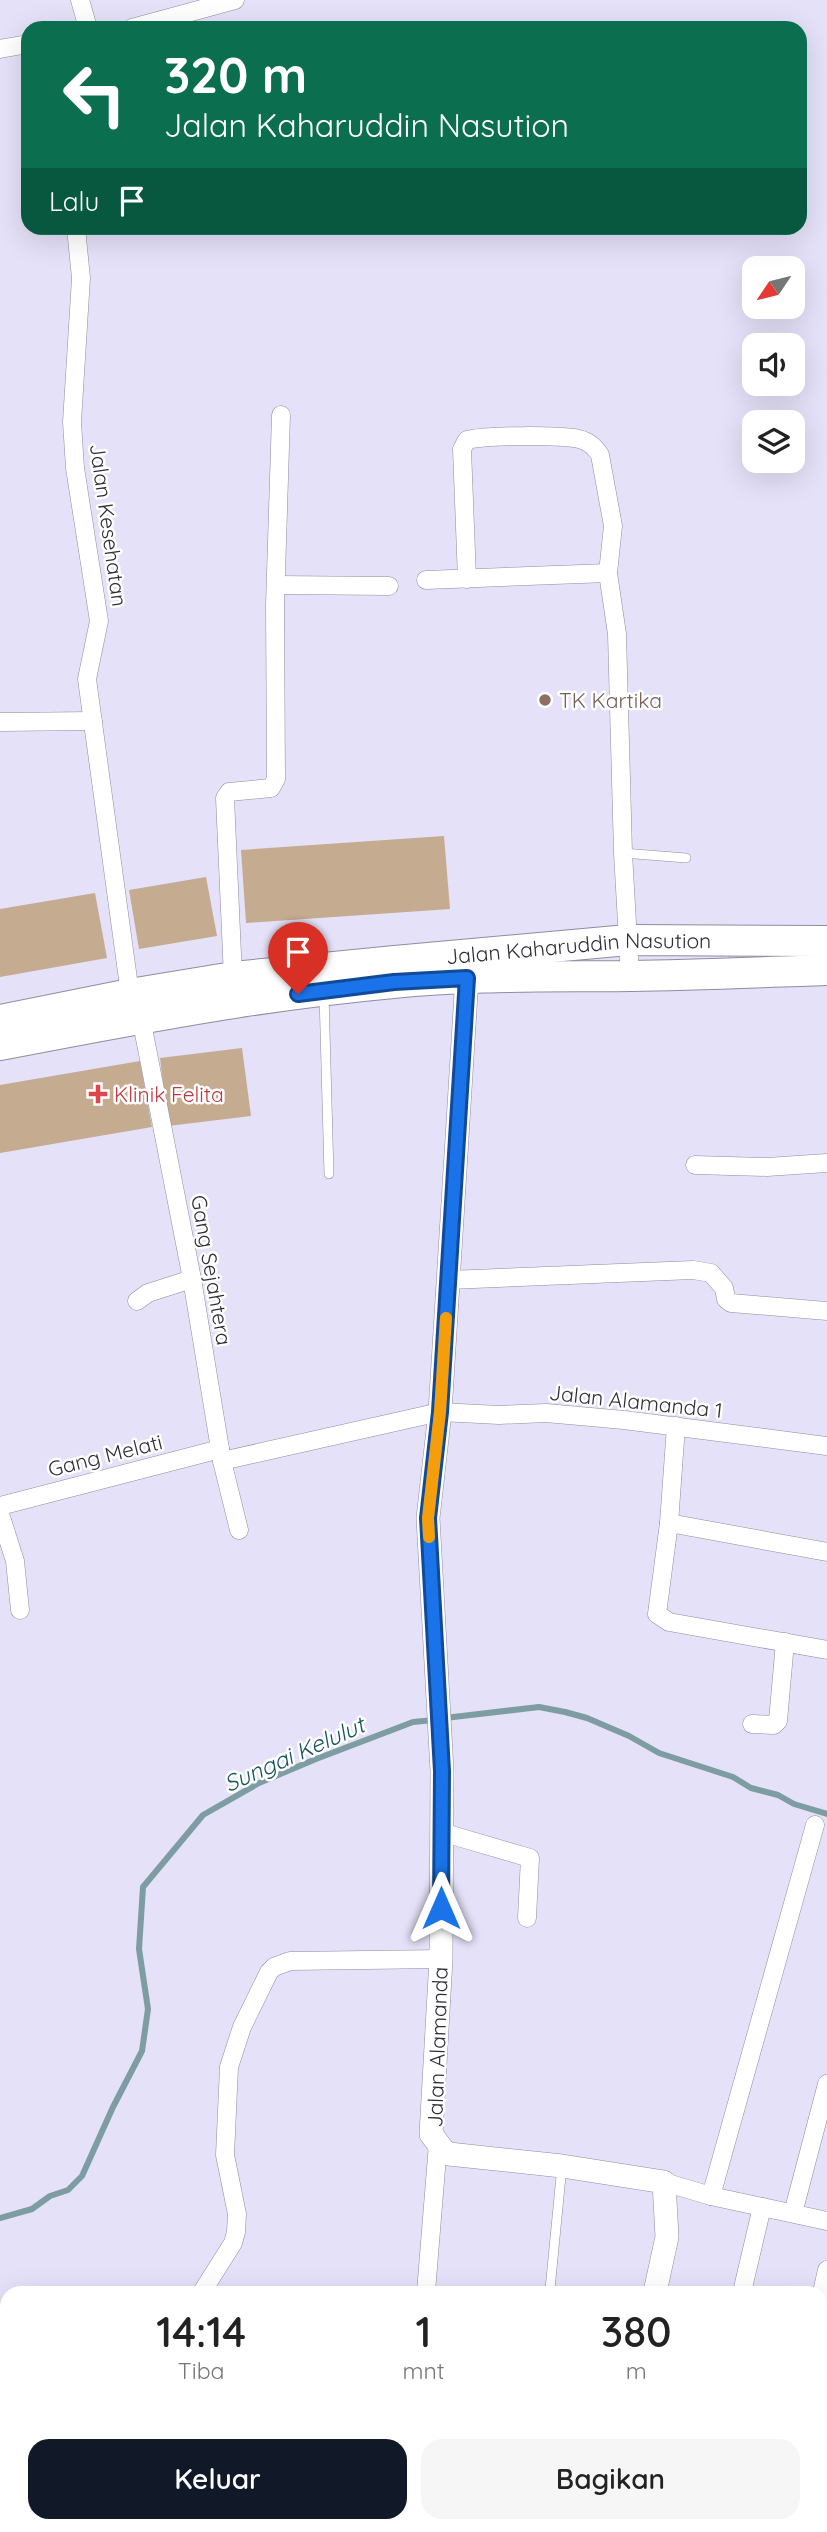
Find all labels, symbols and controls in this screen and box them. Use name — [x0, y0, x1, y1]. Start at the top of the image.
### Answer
text: 320 m — [164, 44, 307, 105]
icon: left — [49, 49, 140, 140]
text: Jalan Kaharuddin Nasution — [164, 105, 569, 145]
icon: arrive — [113, 182, 151, 220]
text: Lalu — [49, 185, 99, 218]
north arrow — [742, 256, 805, 318]
map controls — [742, 256, 805, 473]
button: sound — [742, 333, 805, 396]
button: layers — [742, 410, 805, 473]
street label: Jalan Kesehatan — [85, 442, 133, 608]
place label: TK Kartika — [559, 687, 662, 713]
marker: TK Kartika — [537, 692, 553, 708]
pin — [268, 922, 328, 994]
street label: Jalan Kaharuddin Nasution — [445, 927, 711, 969]
icon: arrive — [279, 933, 317, 971]
place label: Klinik Felita — [114, 1081, 224, 1107]
marker: Klinik Felita — [88, 1084, 108, 1104]
street label: Gang Sejahtera — [186, 1193, 238, 1347]
street label: Jalan Alamanda 1 — [548, 1379, 724, 1423]
street label: Gang Melati — [45, 1428, 165, 1482]
water label: Sungai Kelulut — [219, 1709, 371, 1798]
position arrow — [404, 1871, 478, 1945]
street label: Jalan Alamanda — [421, 1966, 453, 2128]
text: 14:14 — [156, 2305, 246, 2358]
text: 1 — [415, 2305, 431, 2358]
text: 380 — [601, 2305, 672, 2358]
text: Tiba — [178, 2356, 225, 2385]
text: mnt — [402, 2356, 444, 2385]
text: m — [626, 2356, 647, 2385]
button: Keluar — [28, 2439, 407, 2519]
button: Bagikan — [421, 2439, 800, 2519]

